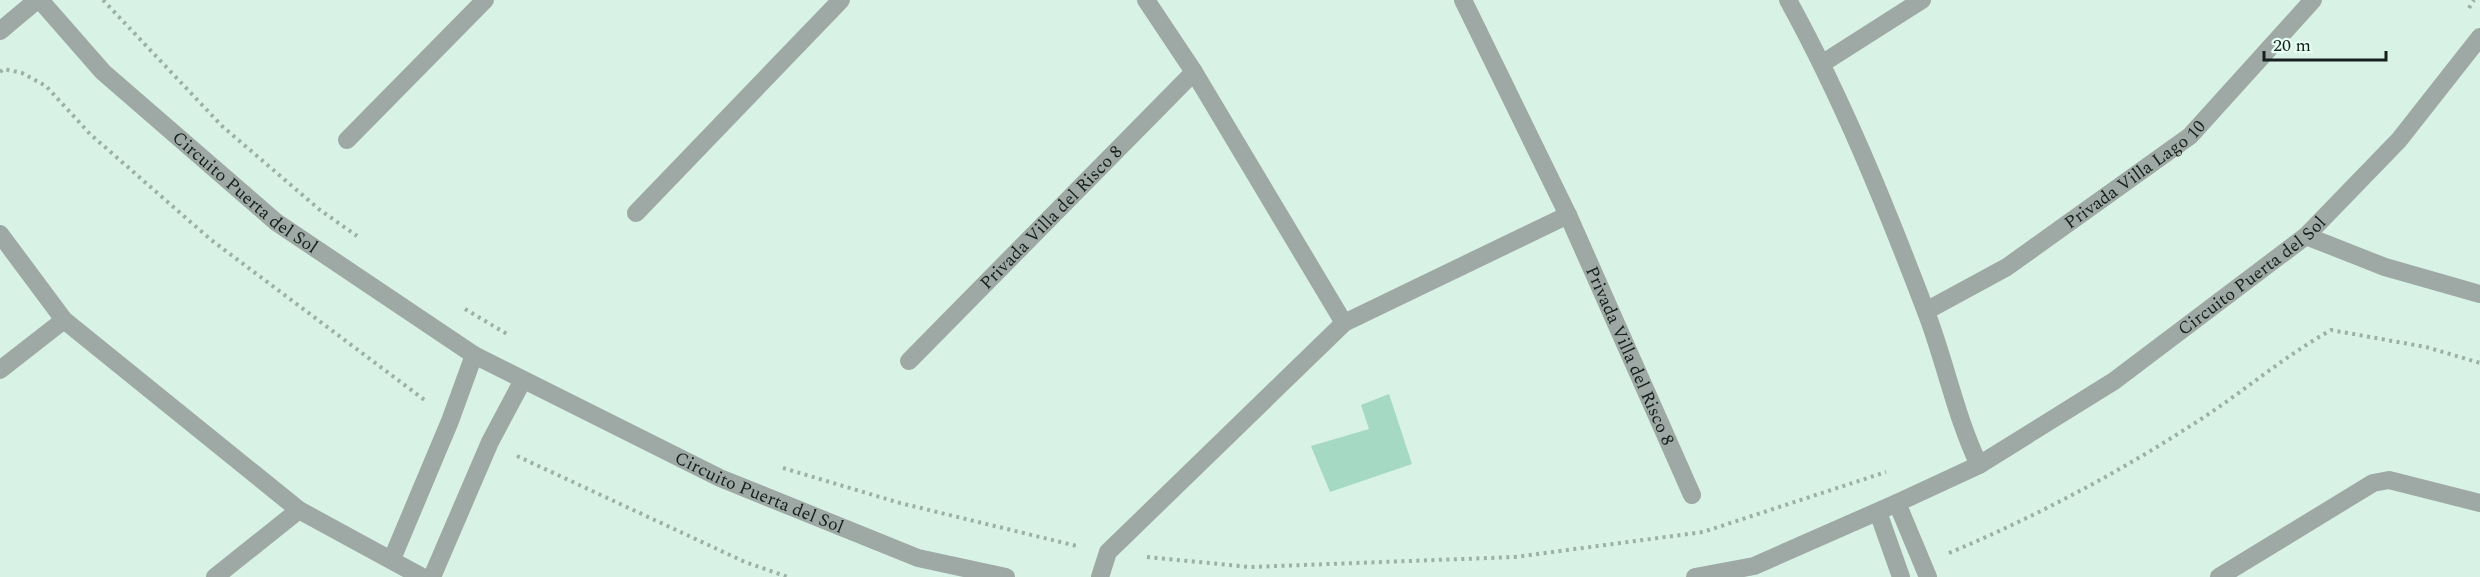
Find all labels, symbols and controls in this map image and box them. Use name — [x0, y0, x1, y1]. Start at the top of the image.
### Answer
scale bar — [2264, 24, 2386, 62]
text: 20 m — [2273, 32, 2311, 59]
street label: Privada Villa Lago 10 — [2059, 114, 2212, 236]
street label: Circuito Puerta del Sol — [166, 125, 323, 260]
street label: Privada Villa del Risco 8 — [974, 139, 1129, 296]
street label: Circuito Puerta del Sol — [2172, 210, 2332, 342]
street label: Privada Villa del Risco 8 — [1578, 262, 1681, 450]
street label: Circuito Puerta del Sol — [670, 444, 848, 541]

